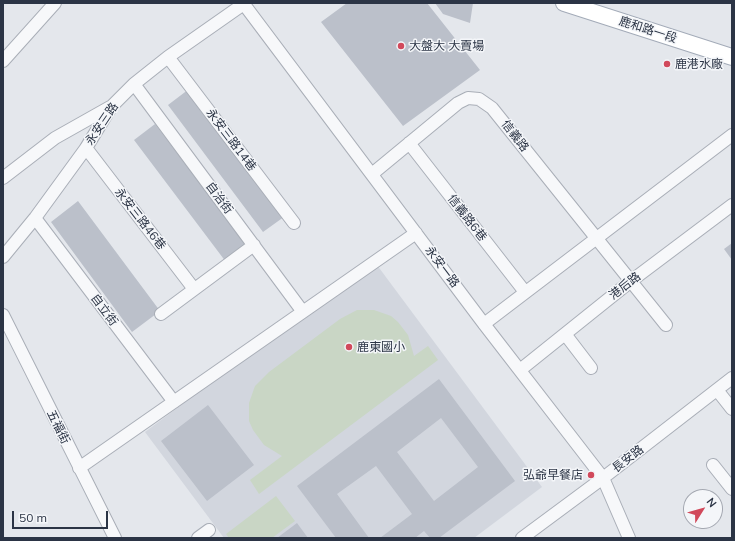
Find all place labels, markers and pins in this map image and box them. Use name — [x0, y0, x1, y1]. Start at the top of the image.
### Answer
place label: 大盤大 大賣場 — [409, 39, 484, 53]
marker: 大盤大 大賣場 — [396, 41, 406, 51]
place label: 鹿港水廠 — [675, 57, 723, 71]
marker: 鹿港水廠 — [662, 59, 672, 69]
place label: 鹿東國小 — [357, 340, 405, 354]
marker: 鹿東國小 — [344, 342, 354, 352]
place label: 弘爺早餐店 — [523, 468, 583, 482]
marker: 弘爺早餐店 — [586, 470, 596, 480]

